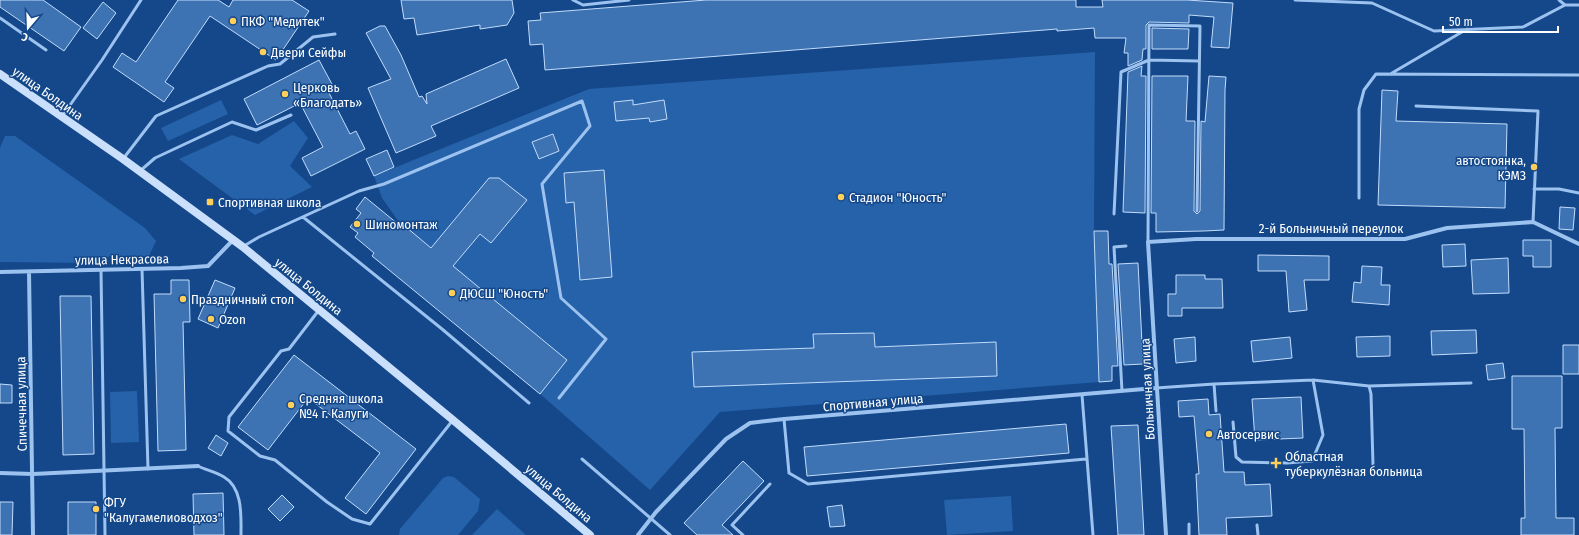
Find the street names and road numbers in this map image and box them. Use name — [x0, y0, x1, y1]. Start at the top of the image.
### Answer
street label: улица Болдина — [10, 64, 86, 123]
street label: 2-й Больничный переулок — [1259, 221, 1403, 236]
street label: улица Некрасова — [75, 251, 169, 268]
street label: улица Болдина — [272, 255, 346, 318]
street label: Больничная улица — [1137, 338, 1158, 440]
street label: Спичечная улица — [13, 356, 30, 452]
street label: Спортивная улица — [822, 391, 924, 414]
street label: улица Болдина — [522, 461, 595, 526]

